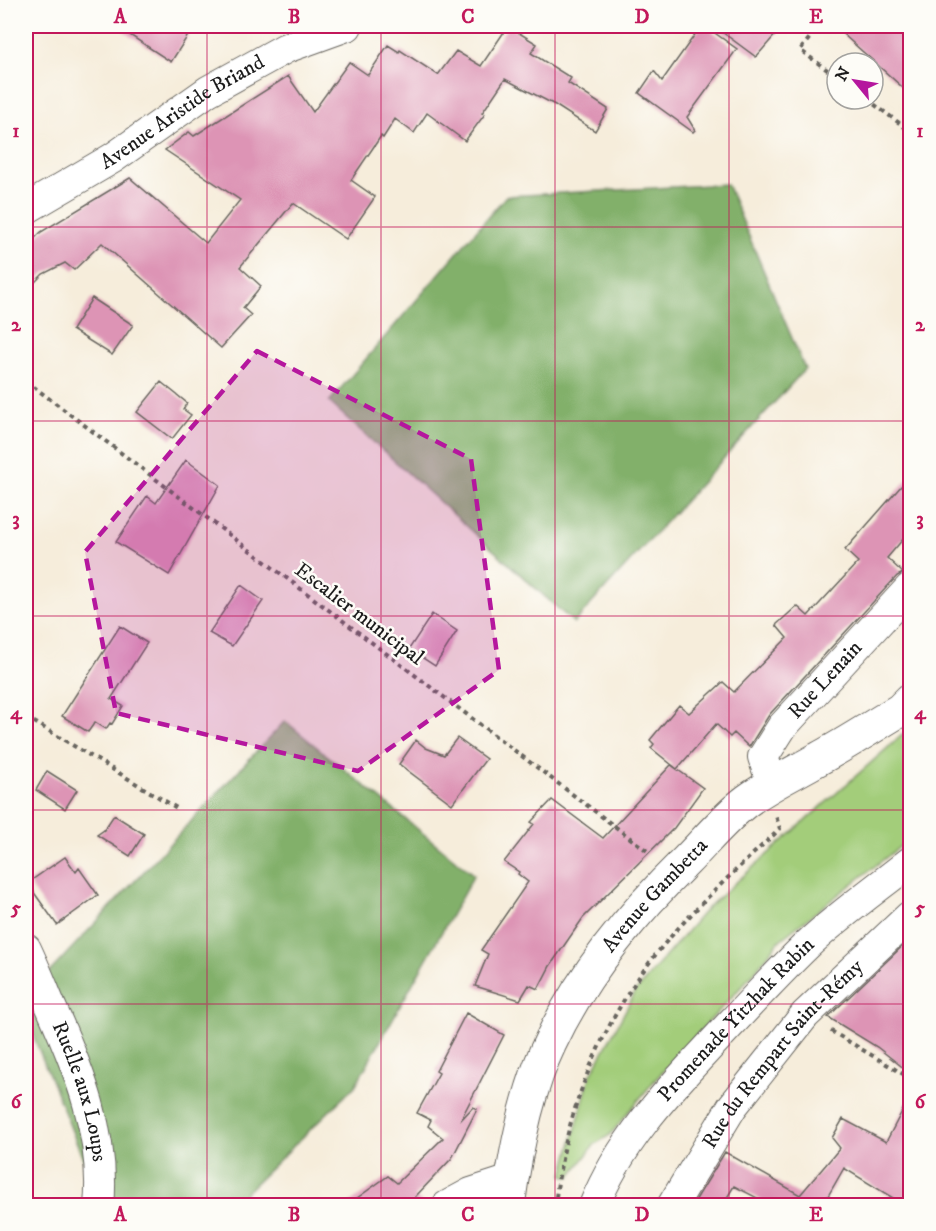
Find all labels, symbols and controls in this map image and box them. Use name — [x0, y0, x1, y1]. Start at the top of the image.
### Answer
text: A — [113, 5, 128, 30]
text: B — [288, 5, 300, 30]
text: C — [461, 5, 475, 30]
text: D — [635, 5, 650, 30]
text: E — [809, 5, 823, 30]
street label: Avenue Aristide Briand — [96, 49, 270, 176]
north arrow — [825, 51, 885, 111]
text: N — [831, 63, 855, 85]
text: 1 — [12, 119, 20, 144]
text: 1 — [916, 119, 924, 144]
text: 2 — [11, 313, 22, 338]
text: 2 — [915, 313, 926, 338]
text: 3 — [12, 507, 20, 532]
text: 3 — [916, 507, 924, 532]
street label: Escalier municipal — [289, 557, 429, 671]
street label: Rue Lenain — [783, 635, 868, 725]
text: 4 — [10, 701, 23, 726]
text: 4 — [914, 701, 927, 726]
street label: Avenue Gambetta — [597, 833, 714, 958]
text: 5 — [10, 896, 21, 921]
text: 5 — [914, 896, 925, 921]
street label: Promenade Yitzhak Rabin — [652, 932, 820, 1107]
street label: Rue du Rempart Saint-Rémy — [697, 953, 869, 1153]
street label: Ruelle aux Loups — [46, 1017, 112, 1163]
text: 6 — [11, 1090, 23, 1115]
text: 6 — [915, 1090, 927, 1115]
text: A — [113, 1203, 128, 1228]
text: B — [288, 1203, 300, 1228]
text: C — [461, 1203, 475, 1228]
text: D — [635, 1203, 650, 1228]
text: E — [809, 1203, 823, 1228]

